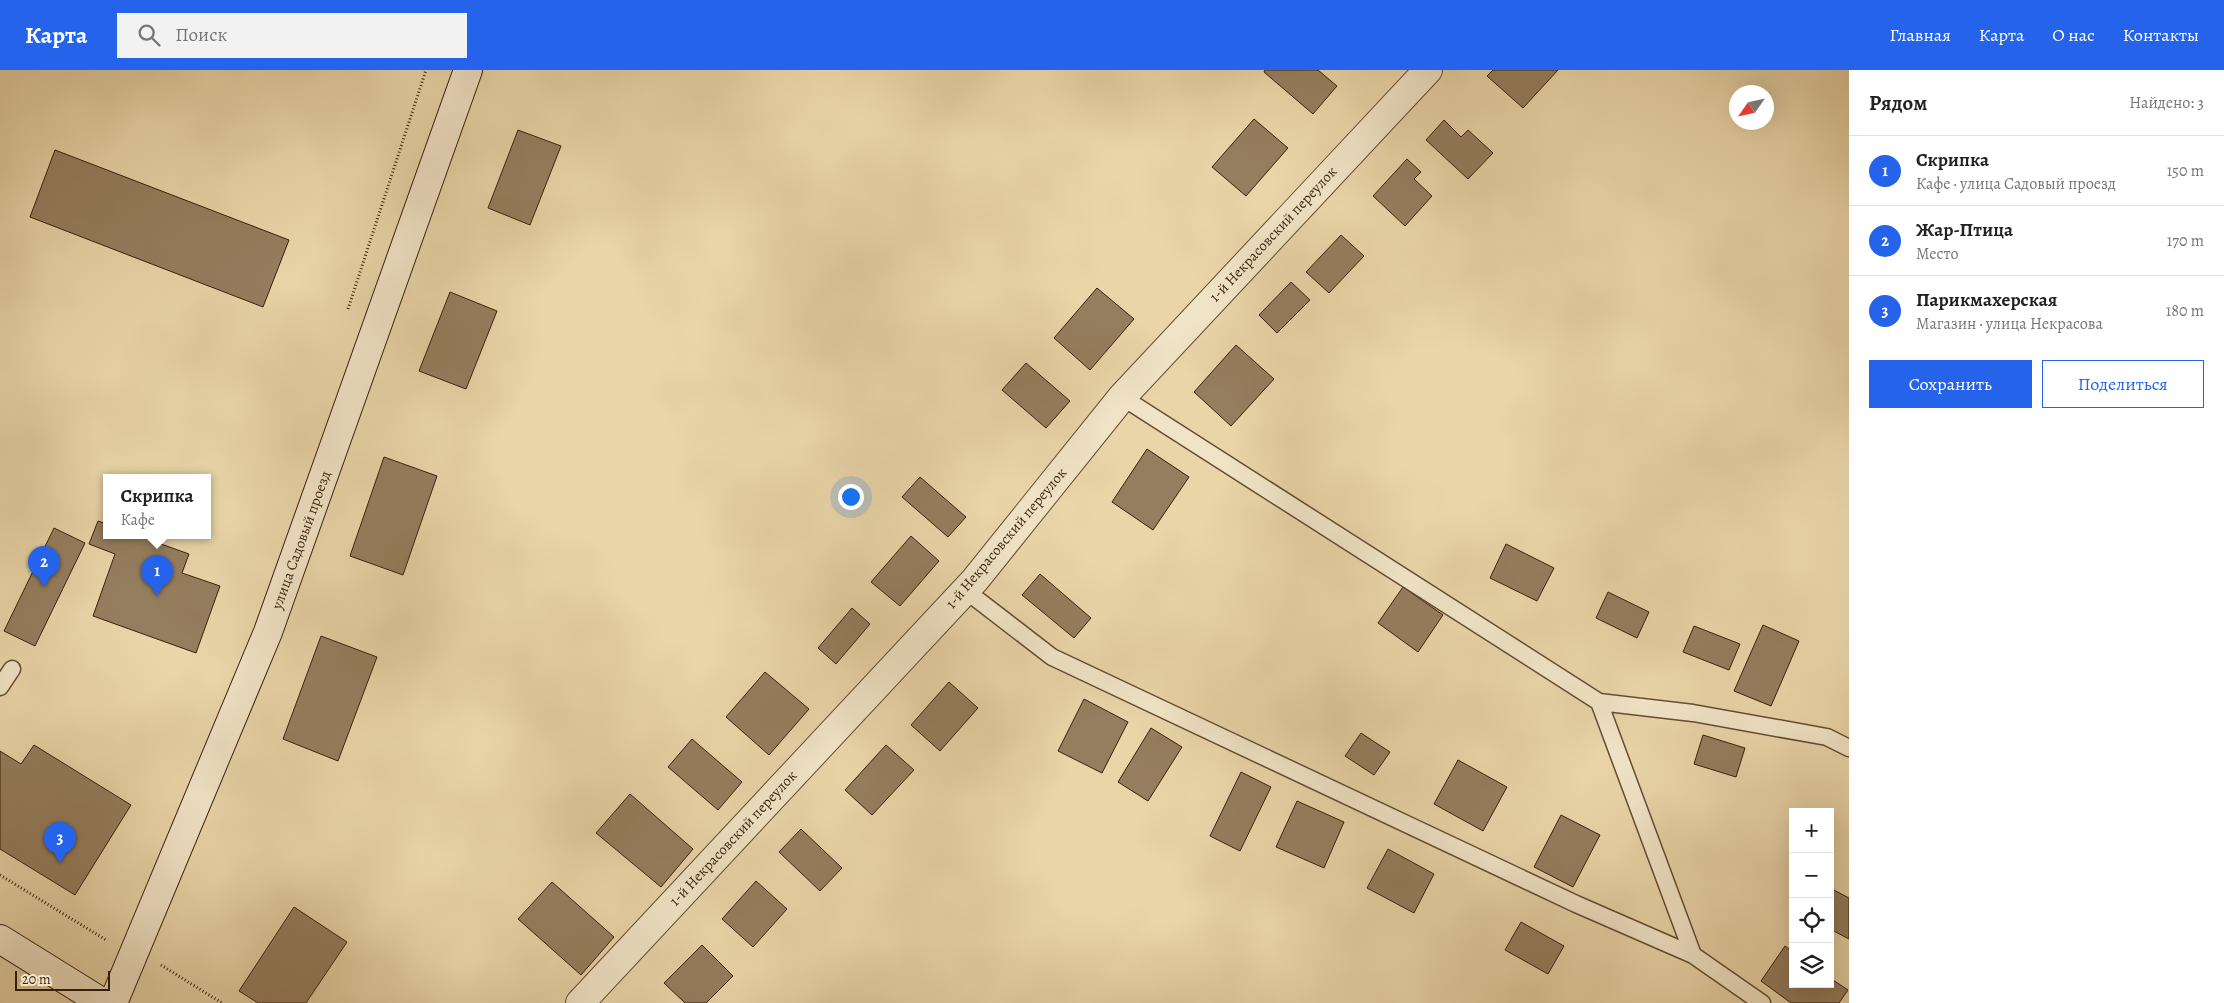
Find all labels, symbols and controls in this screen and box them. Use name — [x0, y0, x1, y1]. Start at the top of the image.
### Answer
search box — [117, 13, 467, 58]
text: Карта — [25, 19, 87, 51]
icon: search — [135, 21, 163, 49]
text: Поиск — [175, 22, 227, 48]
text: Главная — [1890, 23, 1951, 47]
text: Карта — [1979, 23, 2024, 47]
text: О нас — [2052, 23, 2095, 47]
text: Контакты — [2123, 23, 2199, 47]
north arrow — [1729, 85, 1774, 130]
text: Рядом — [1869, 89, 1927, 117]
text: Найдено: 3 — [2129, 92, 2204, 114]
text: Скрипка — [1916, 147, 1989, 173]
text: 1 — [1882, 160, 1888, 182]
text: 150 m — [2167, 160, 2204, 182]
street label: 1-й Некрасовский переулок — [1205, 162, 1341, 306]
text: Кафе · улица Садовый проезд — [1916, 173, 2116, 195]
text: Жар-Птица — [1916, 217, 2013, 243]
text: 2 — [1881, 230, 1889, 252]
text: 170 m — [2167, 230, 2204, 252]
text: Место — [1916, 243, 1959, 265]
text: Парикмахерская — [1916, 287, 2057, 313]
text: 3 — [1882, 300, 1888, 322]
text: 180 m — [2166, 300, 2204, 322]
text: Магазин · улица Некрасова — [1916, 313, 2103, 335]
button: Сохранить — [1869, 360, 2032, 408]
button: Поделиться — [2042, 360, 2204, 408]
street label: 1-й Некрасовский переулок — [941, 463, 1071, 613]
street label: улица Садовый проезд — [266, 468, 335, 613]
popup — [103, 474, 211, 539]
text: Скрипка — [121, 483, 194, 509]
your location — [838, 484, 864, 510]
text: Кафе — [121, 509, 155, 531]
pin: 2 — [28, 546, 60, 587]
pin: 1 — [141, 555, 173, 596]
street label: 1-й Некрасовский переулок — [665, 766, 801, 910]
map controls — [1789, 808, 1834, 988]
button: + — [1789, 808, 1834, 853]
pin: 3 — [44, 822, 76, 863]
button: − — [1789, 853, 1834, 898]
button: locate — [1789, 898, 1834, 943]
button: layers — [1789, 943, 1834, 988]
scale bar — [15, 968, 110, 991]
text: 20 m — [22, 970, 51, 989]

